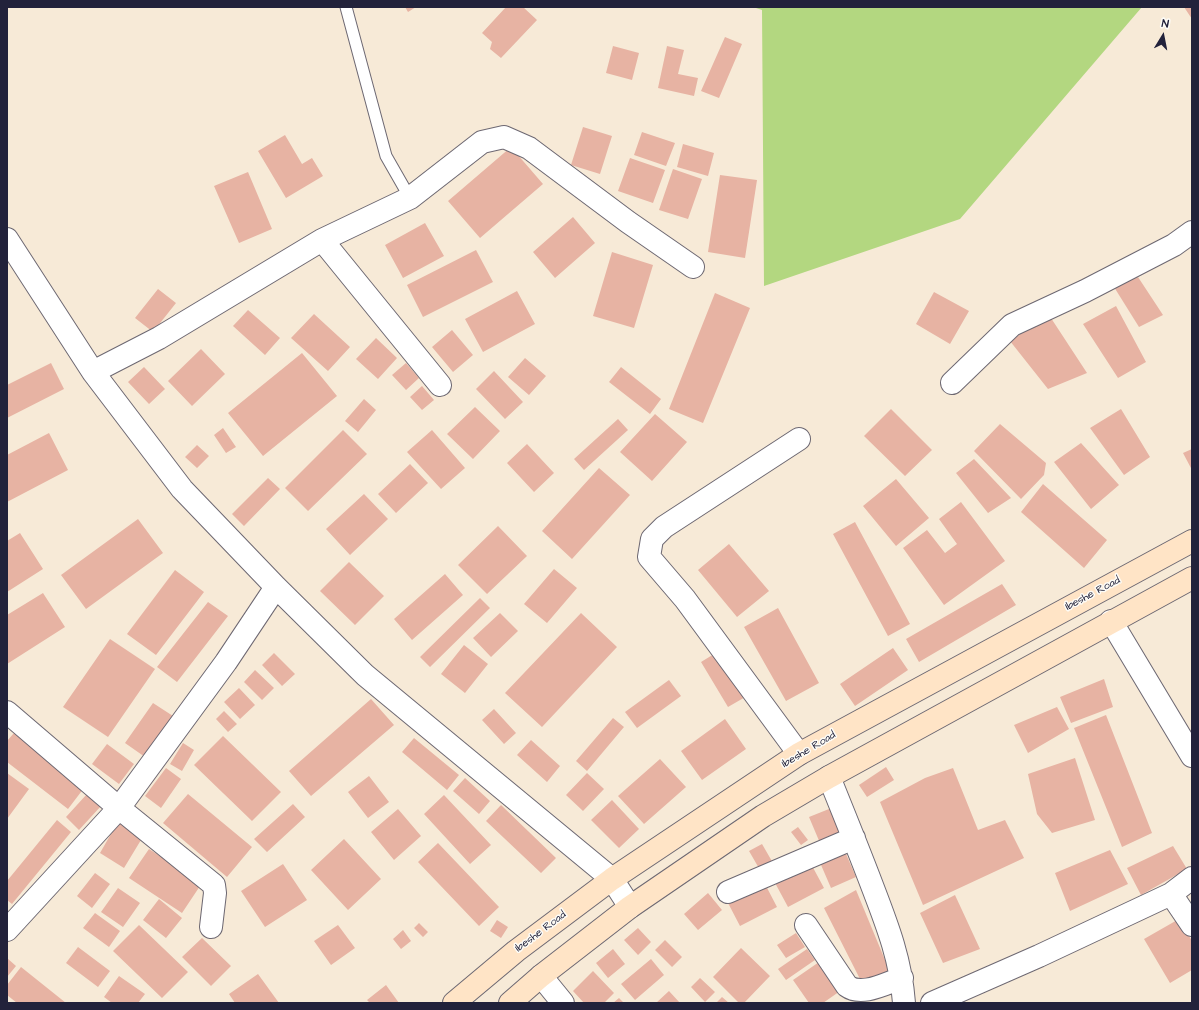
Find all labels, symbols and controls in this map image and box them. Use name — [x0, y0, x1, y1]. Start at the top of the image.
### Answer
north arrow — [1143, 16, 1183, 56]
text: N — [1160, 16, 1170, 32]
street label: Ibeshe Road — [1063, 574, 1123, 614]
street label: Ibeshe Road — [780, 729, 838, 771]
street label: Ibeshe Road — [513, 909, 569, 955]

